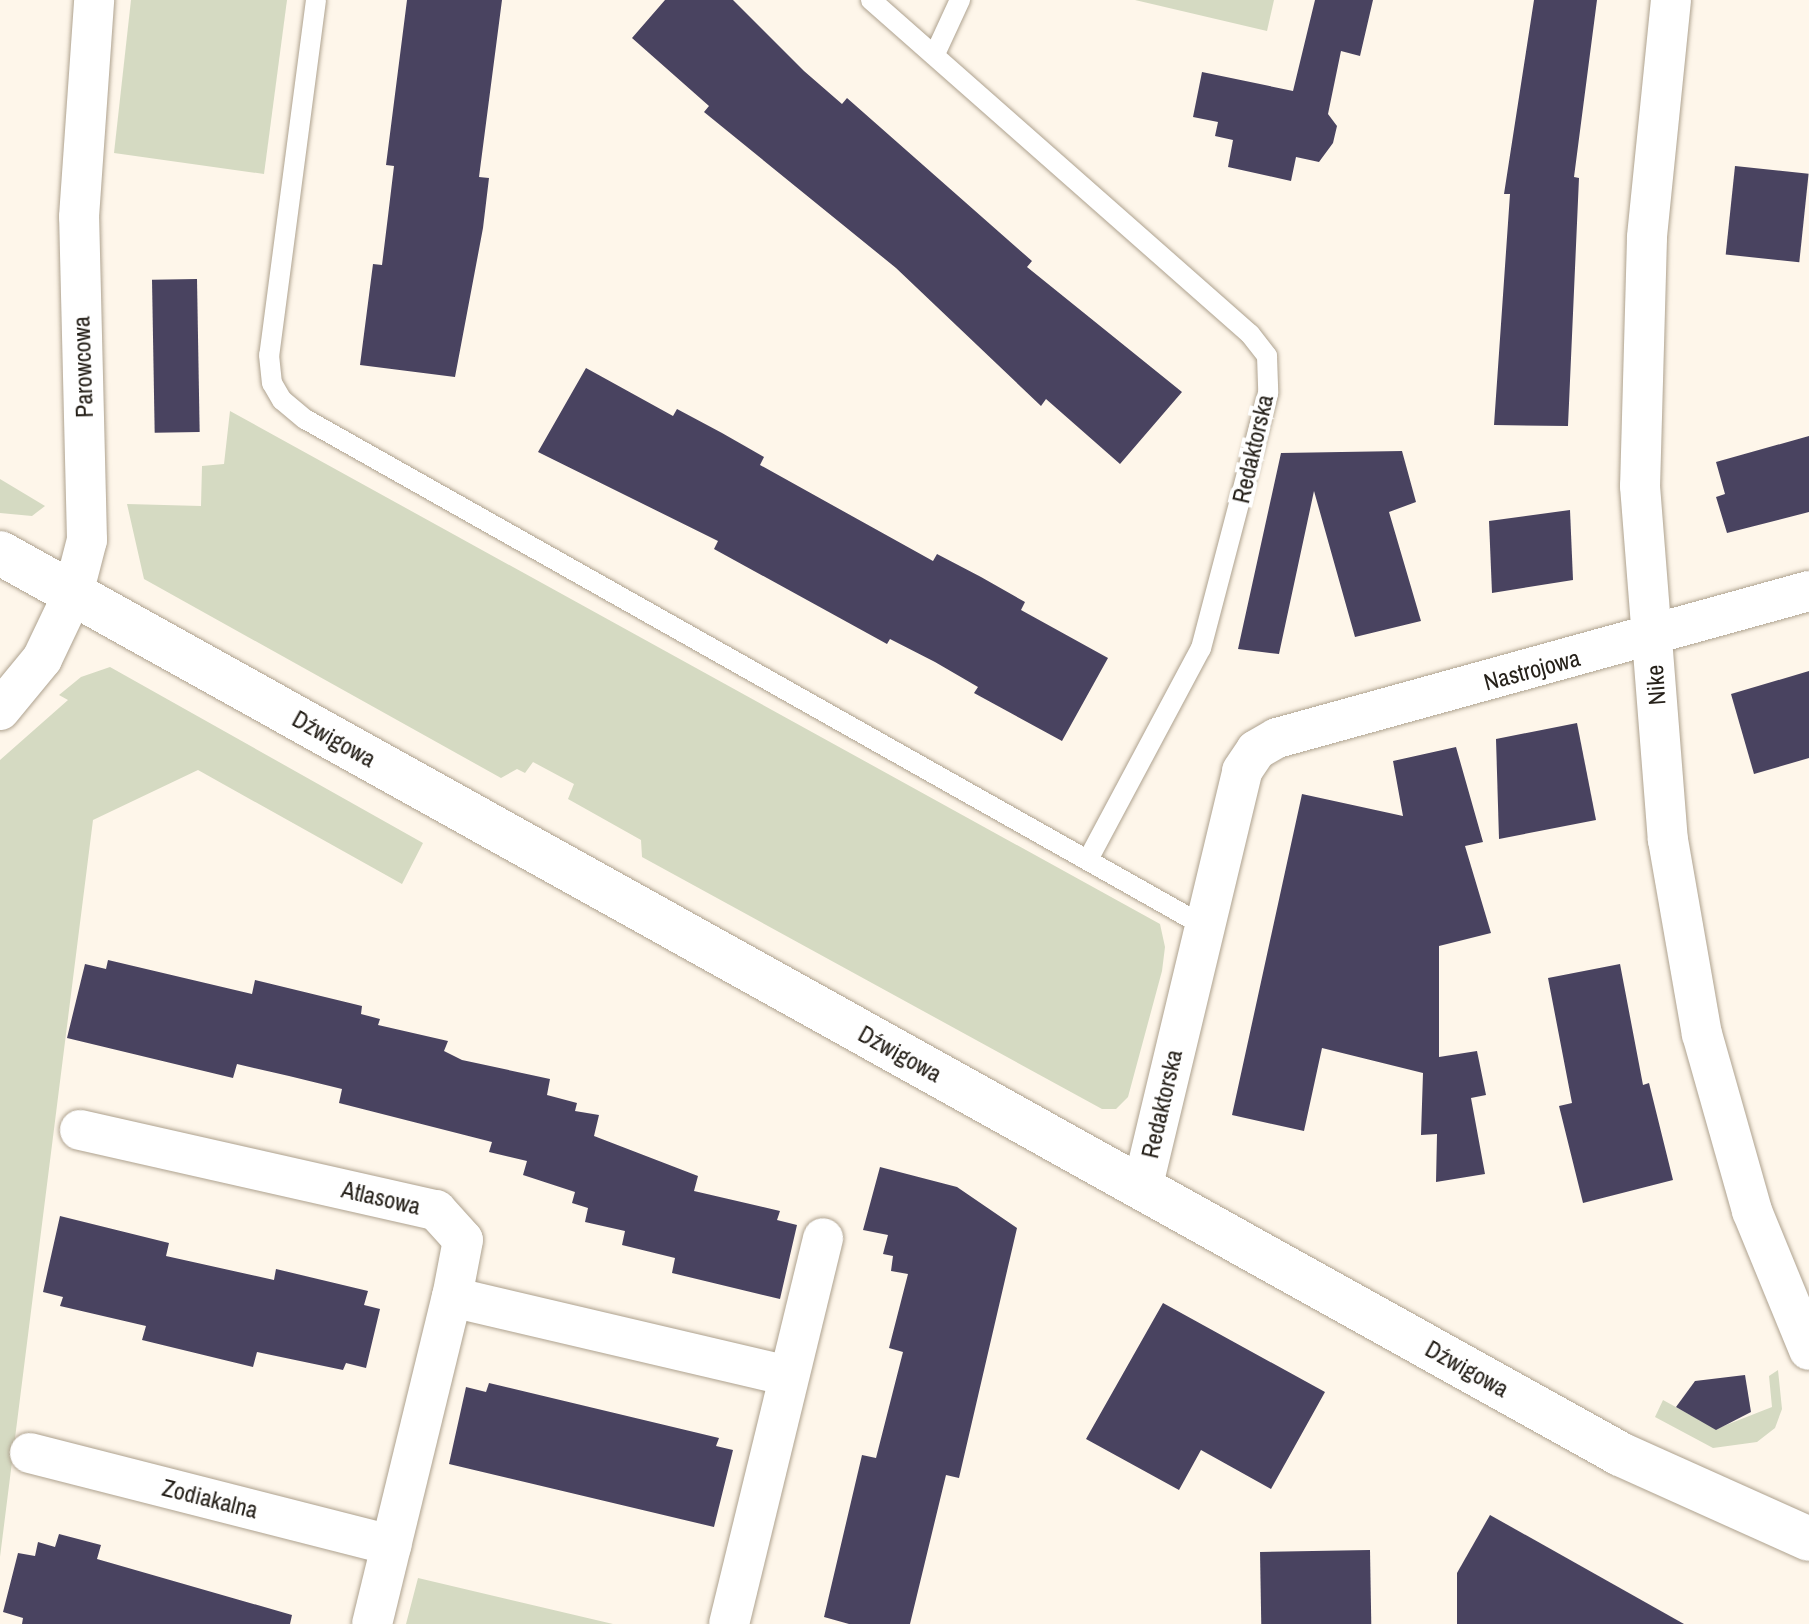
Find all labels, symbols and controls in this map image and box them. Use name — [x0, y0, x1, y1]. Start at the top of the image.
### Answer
street label: Parowcowa — [67, 316, 99, 418]
street label: Redaktorska — [1227, 392, 1279, 506]
street label: Nastrojowa — [1481, 643, 1583, 697]
street label: Nike — [1640, 664, 1672, 706]
street label: Dźwigowa — [287, 704, 381, 774]
street label: Dźwigowa — [853, 1019, 947, 1089]
street label: Redaktorska — [1136, 1047, 1188, 1161]
street label: Atlasowa — [339, 1175, 423, 1221]
street label: Dźwigowa — [1420, 1334, 1514, 1404]
street label: Zodiakalna — [159, 1473, 261, 1525]

